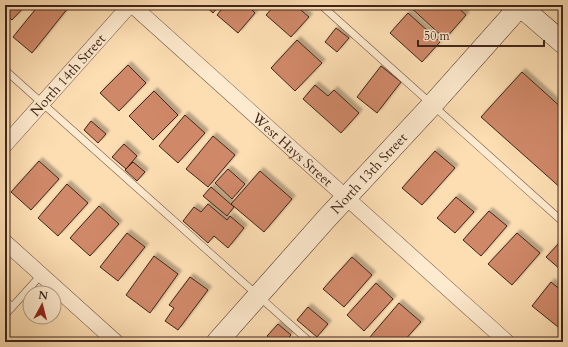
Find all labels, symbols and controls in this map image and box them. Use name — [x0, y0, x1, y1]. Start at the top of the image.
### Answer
scale bar — [418, 22, 544, 48]
text: 50 m — [424, 28, 451, 44]
street label: North 14th Street — [26, 29, 110, 121]
street label: West Hays Street — [247, 108, 337, 191]
street label: North 13th Street — [327, 128, 412, 218]
north arrow — [22, 285, 62, 325]
text: N — [38, 288, 49, 304]

